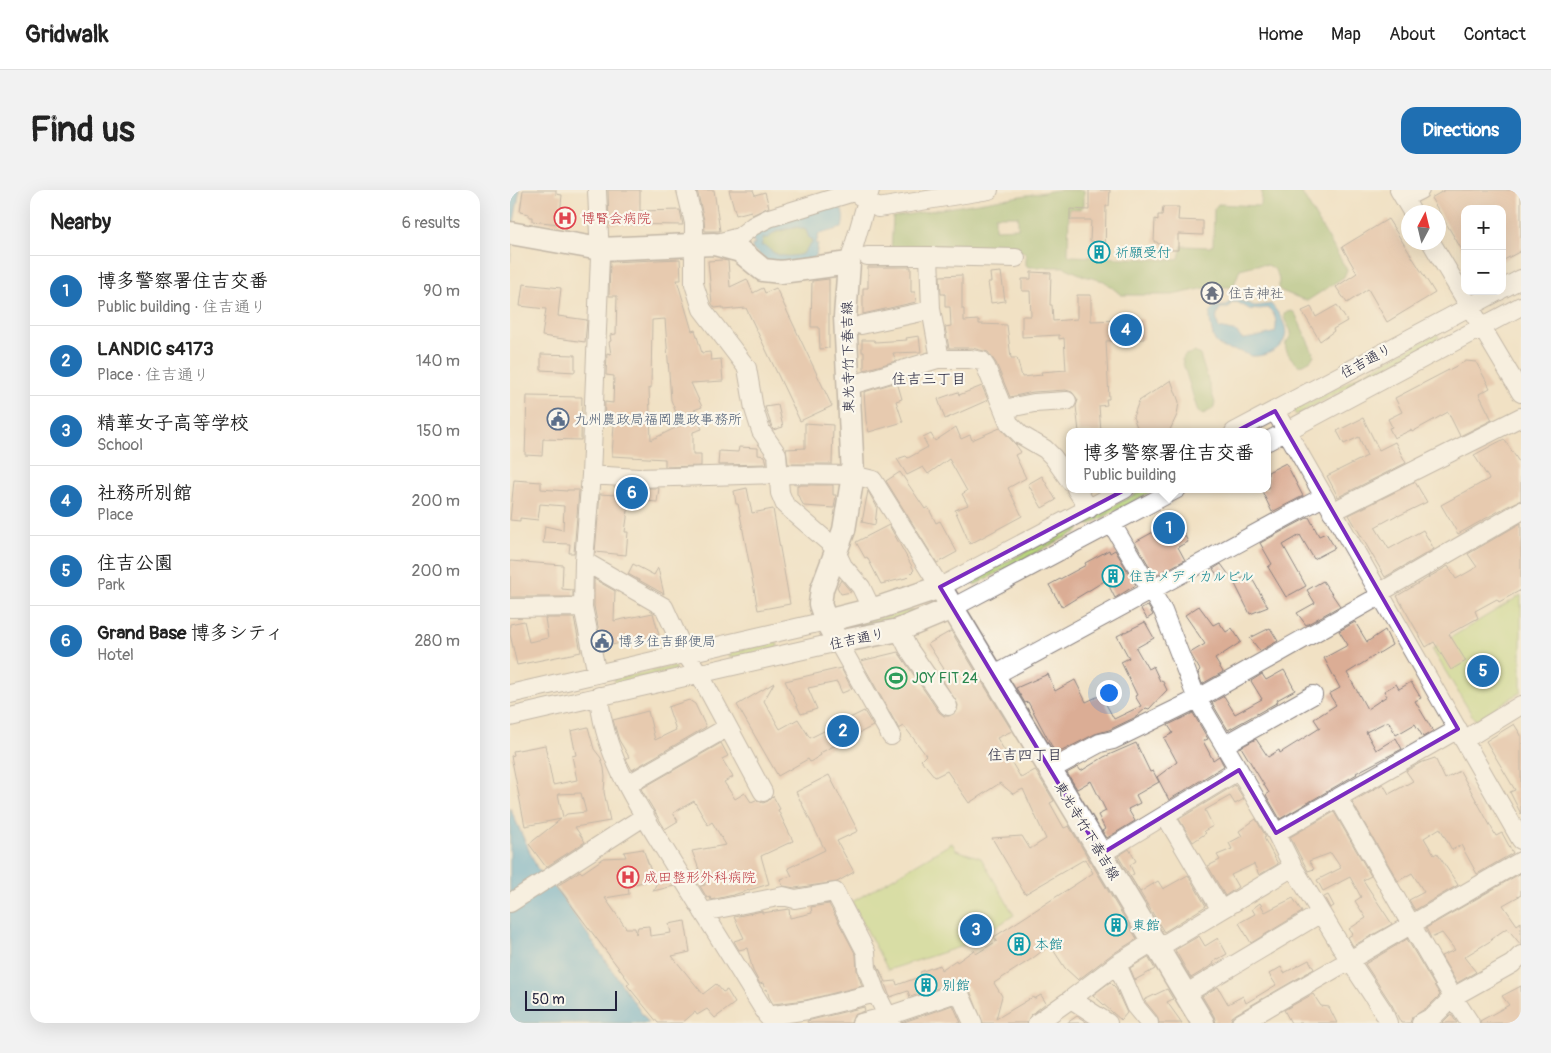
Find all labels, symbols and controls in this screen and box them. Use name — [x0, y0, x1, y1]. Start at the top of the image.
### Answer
text: Gridwalk — [25, 20, 109, 49]
text: Home — [1258, 23, 1303, 46]
text: Map — [1331, 23, 1361, 46]
text: About — [1389, 23, 1435, 46]
text: Contact — [1463, 23, 1526, 46]
button: Directions — [1401, 107, 1521, 154]
text: Find us — [30, 108, 135, 152]
north arrow — [1401, 205, 1446, 250]
map controls — [1461, 205, 1506, 295]
button: + — [1461, 205, 1506, 250]
hospital icon: 博腎会病院 — [553, 206, 577, 230]
text: Nearby — [50, 209, 111, 236]
place label: 博腎会病院 — [581, 210, 651, 227]
text: 6 results — [402, 213, 460, 233]
building icon: 祈願受付 — [1087, 240, 1111, 264]
place label: 祈願受付 — [1115, 244, 1171, 261]
button: − — [1461, 250, 1506, 295]
text: 博多警察署住吉交番 — [97, 269, 268, 293]
text: 1 — [63, 281, 69, 301]
text: 90 m — [423, 281, 460, 301]
temple icon: 住吉神社 — [1200, 281, 1224, 305]
place label: 住吉神社 — [1228, 285, 1284, 302]
text: Public building · 住吉通り — [97, 297, 266, 317]
street label: 東光寺竹下春吉線 — [839, 301, 857, 413]
pin: 4 — [1110, 311, 1142, 349]
text: LANDIC s4173 — [97, 337, 214, 361]
street label: 住吉通り — [1337, 340, 1395, 382]
text: 2 — [62, 351, 70, 371]
text: 140 m — [416, 351, 460, 371]
text: Place · 住吉通り — [97, 365, 209, 385]
district label: 住吉三丁目 — [891, 370, 967, 389]
public building icon: 九州農政局福岡農政事務所 — [546, 407, 570, 431]
text: 精華女子高等学校 — [97, 411, 249, 435]
place label: 九州農政局福岡農政事務所 — [574, 411, 742, 428]
text: 3 — [62, 421, 70, 441]
text: 150 m — [416, 421, 460, 441]
popup — [1066, 428, 1271, 493]
text: School — [97, 435, 143, 455]
text: 博多警察署住吉交番 — [1083, 441, 1254, 465]
text: Public building — [1083, 465, 1176, 485]
pin: 6 — [616, 474, 648, 512]
text: 社務所別館 — [97, 481, 192, 505]
text: 4 — [61, 491, 71, 511]
text: 200 m — [412, 491, 460, 511]
text: Place — [97, 505, 133, 525]
pin: 1 — [1153, 509, 1185, 547]
text: 住吉公園 — [97, 551, 173, 575]
text: 5 — [62, 561, 70, 581]
text: 200 m — [412, 561, 460, 581]
building icon: 住吉メディカルビル — [1101, 564, 1125, 588]
place label: 住吉メディカルビル — [1129, 568, 1254, 585]
text: Park — [97, 575, 125, 595]
text: Grand Base 博多シティ — [97, 621, 284, 645]
street label: 住吉通り — [828, 625, 886, 653]
public building icon: 博多住吉郵便局 — [590, 629, 614, 653]
text: 6 — [61, 631, 71, 651]
text: 280 m — [414, 631, 460, 651]
place label: 博多住吉郵便局 — [618, 633, 716, 650]
text: Hotel — [97, 645, 134, 665]
pin: 5 — [1467, 652, 1499, 690]
sports icon: JOY FIT 24 — [884, 666, 908, 690]
place label: JOY FIT 24 — [912, 670, 978, 687]
your location — [1096, 680, 1122, 706]
pin: 2 — [827, 712, 859, 750]
district label: 住吉四丁目 — [987, 746, 1063, 765]
street label: 東光寺竹下春吉線 — [1051, 779, 1123, 883]
hospital icon: 成田整形外科病院 — [616, 865, 640, 889]
place label: 成田整形外科病院 — [644, 869, 756, 886]
pin: 3 — [960, 911, 992, 949]
building icon: 東館 — [1104, 913, 1128, 937]
place label: 東館 — [1132, 917, 1160, 934]
building icon: 本館 — [1007, 932, 1031, 956]
place label: 本館 — [1035, 936, 1063, 953]
building icon: 別館 — [914, 973, 938, 997]
place label: 別館 — [942, 977, 970, 994]
scale bar — [525, 988, 618, 1011]
text: 50 m — [532, 991, 565, 1008]

